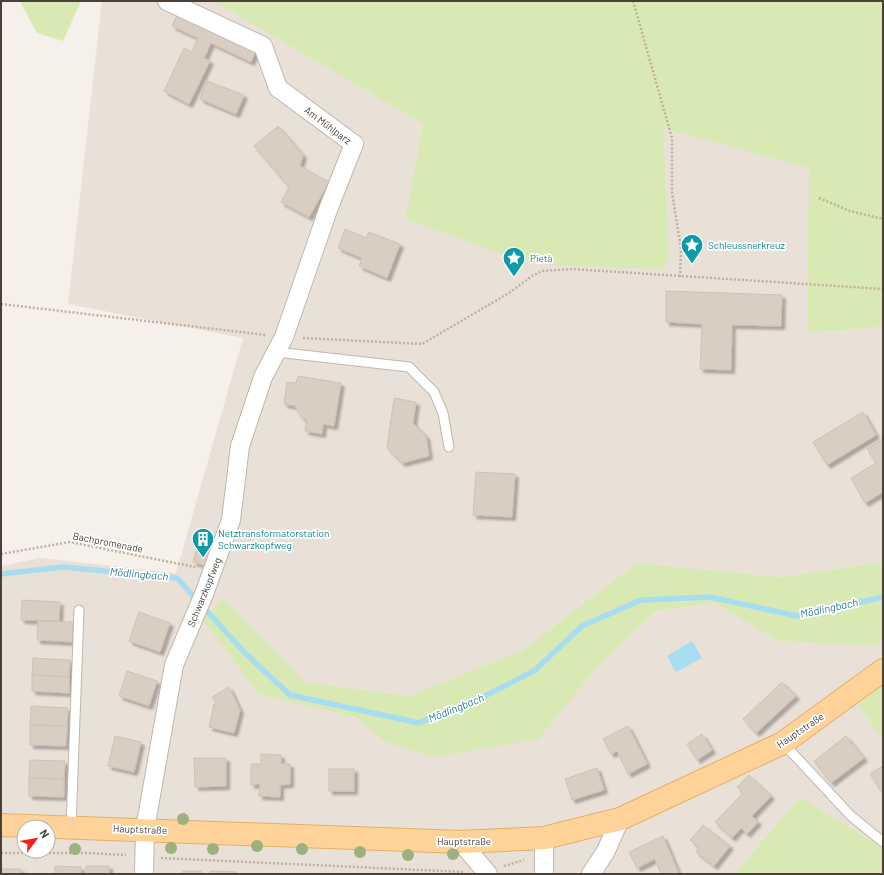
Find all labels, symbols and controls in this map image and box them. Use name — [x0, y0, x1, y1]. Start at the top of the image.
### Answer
street label: Am Mühlparz — [302, 104, 354, 147]
place icon: Schleussnerkreuz — [679, 232, 705, 265]
place label: Schleussnerkreuz — [708, 239, 785, 251]
place icon: Pietà — [501, 245, 527, 278]
place label: Pietà — [530, 252, 552, 264]
building icon: Netztransformatorstation Schwarzkopfweg — [190, 526, 216, 559]
place label: Netztransformatorstation Schwarzkopfweg — [218, 527, 329, 551]
street label: Bachpromenade — [72, 529, 144, 555]
street label: Schwarzkopfweg — [185, 556, 223, 628]
water label: Mödlingbach — [109, 564, 169, 583]
water label: Mödlingbach — [799, 595, 859, 620]
water label: Mödlingbach — [426, 690, 486, 725]
street label: Hauptstraße — [774, 710, 826, 750]
north arrow — [16, 819, 56, 859]
street label: Hauptstraße — [113, 822, 167, 836]
text: N — [37, 827, 52, 840]
street label: Hauptstraße — [437, 835, 491, 847]

